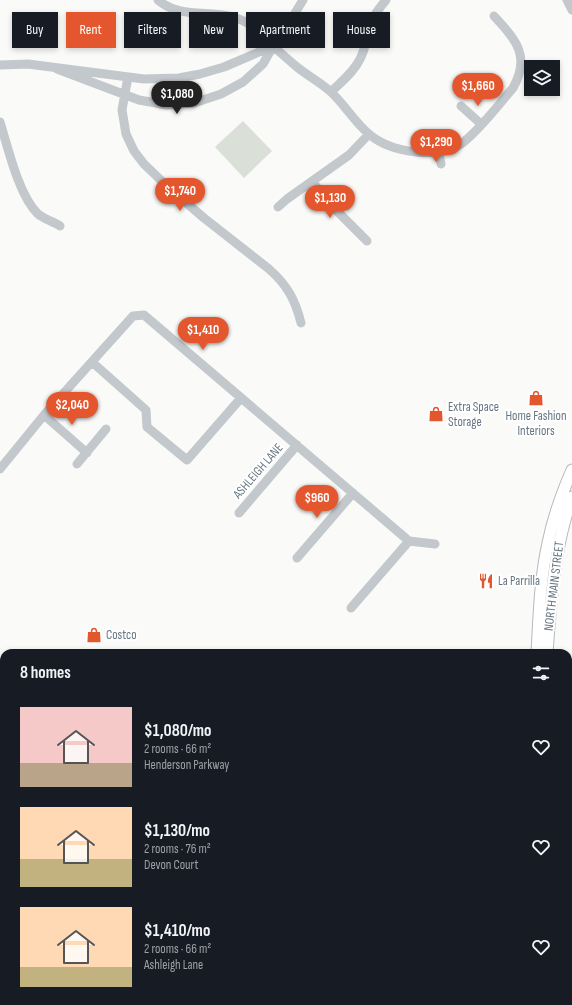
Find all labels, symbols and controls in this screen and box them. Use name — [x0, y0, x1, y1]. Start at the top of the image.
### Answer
chip: Buy — [12, 12, 58, 48]
chip: Rent — [66, 12, 116, 48]
chip: Filters — [124, 12, 181, 48]
chip: New — [189, 12, 238, 48]
chip: Apartment — [246, 12, 325, 48]
chip: House — [333, 12, 390, 48]
map controls — [524, 60, 560, 96]
button: layers — [524, 60, 560, 96]
pin: $1,660 — [445, 73, 511, 107]
text: $1,660 — [461, 78, 495, 94]
pin: $1,080 — [144, 81, 210, 115]
text: $1,080 — [160, 86, 194, 102]
pin: $1,290 — [403, 129, 469, 163]
text: $1,290 — [419, 134, 453, 150]
pin: $1,740 — [147, 178, 213, 212]
text: $1,740 — [164, 183, 196, 199]
pin: $1,130 — [297, 185, 363, 219]
text: $1,130 — [314, 190, 346, 206]
pin: $1,410 — [170, 317, 236, 351]
text: $1,410 — [187, 322, 219, 338]
shop icon: Home Fashion Interiors — [527, 389, 545, 407]
pin: $2,040 — [39, 392, 105, 426]
text: $2,040 — [55, 397, 89, 413]
place label: Extra Space Storage — [448, 399, 499, 430]
shop icon: Extra Space Storage — [427, 405, 445, 423]
place label: Home Fashion Interiors — [506, 408, 566, 439]
street label: ASHLEIGH LANE — [229, 440, 286, 503]
pin: $960 — [293, 485, 341, 519]
text: $960 — [304, 490, 330, 506]
street label: NORTH MAIN STREET — [541, 540, 567, 632]
restaurant icon: La Parrilla — [477, 572, 495, 590]
place label: La Parrilla — [498, 573, 540, 589]
shop icon: Costco — [85, 626, 103, 644]
place label: Costco — [106, 627, 137, 643]
icon: filters — [530, 662, 552, 684]
text: 8 homes — [20, 663, 71, 683]
text: $1,080/mo — [144, 721, 212, 741]
icon: home — [52, 723, 100, 771]
icon: heart — [530, 736, 552, 758]
text: 2 rooms · 66 m² — [144, 741, 211, 757]
text: Henderson Parkway — [144, 757, 229, 773]
text: $1,130/mo — [144, 821, 210, 841]
icon: home — [52, 823, 100, 871]
icon: heart — [530, 836, 552, 858]
text: 2 rooms · 76 m² — [144, 841, 211, 857]
text: Devon Court — [144, 857, 198, 873]
text: $1,410/mo — [144, 921, 210, 941]
icon: home — [52, 923, 100, 971]
icon: heart — [530, 936, 552, 958]
text: 2 rooms · 66 m² — [144, 941, 211, 957]
text: Ashleigh Lane — [144, 957, 203, 973]

